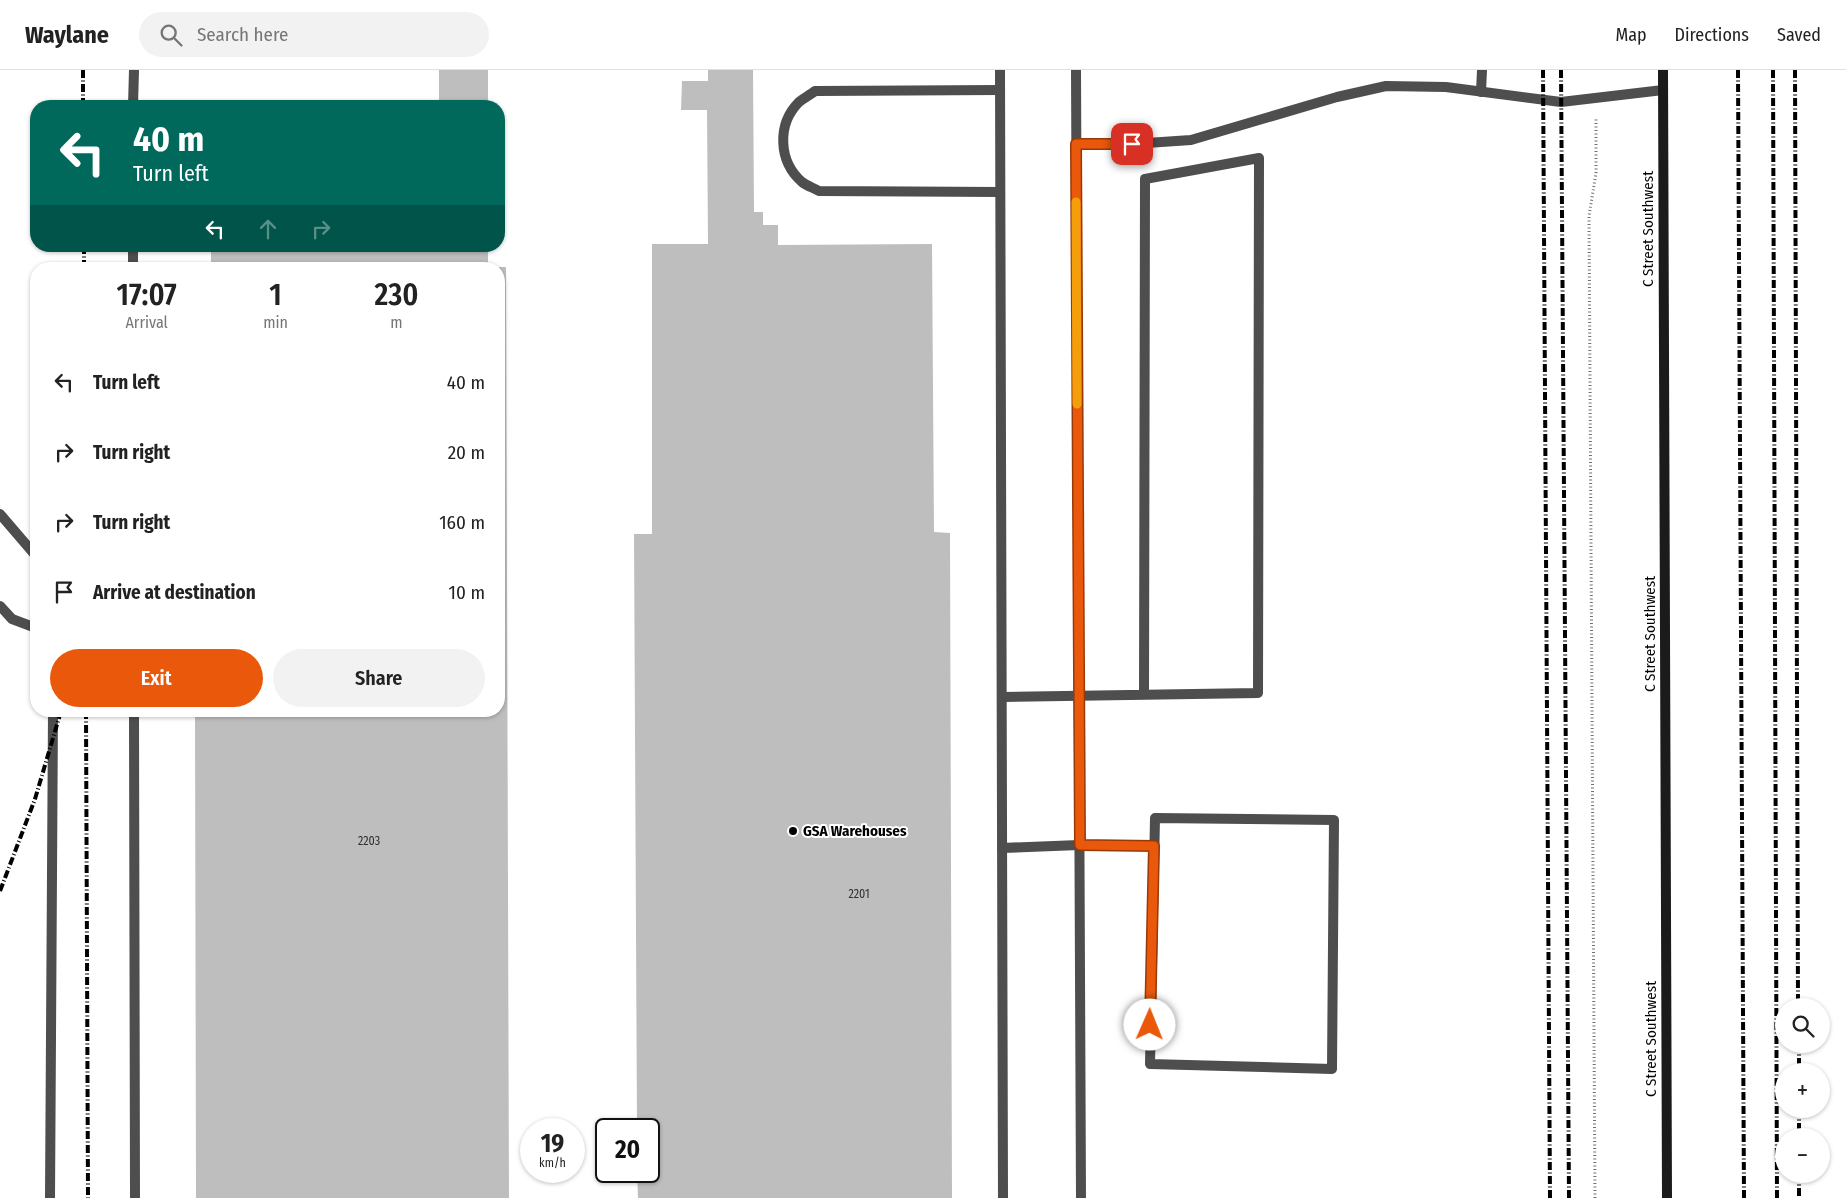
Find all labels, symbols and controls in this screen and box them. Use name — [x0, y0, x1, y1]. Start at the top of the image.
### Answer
search box — [139, 12, 489, 57]
text: Waylane — [25, 21, 109, 49]
icon: search — [157, 21, 185, 49]
text: Search here — [197, 23, 288, 46]
text: Map — [1615, 24, 1647, 46]
text: Directions — [1675, 24, 1749, 46]
text: Saved — [1777, 24, 1821, 46]
text: 40 m — [133, 118, 204, 160]
icon: left — [50, 120, 115, 185]
pin — [1111, 123, 1153, 165]
icon: arrive — [1118, 130, 1146, 158]
text: Turn left — [133, 160, 209, 187]
street label: C Street Southwest — [1639, 171, 1657, 287]
icon: left — [201, 215, 229, 243]
icon: ahead — [254, 215, 282, 243]
icon: right — [307, 215, 335, 243]
text: 17:07 — [117, 277, 177, 313]
text: 1 — [269, 277, 282, 313]
text: 230 — [375, 277, 418, 313]
text: Arrival — [125, 313, 168, 332]
text: min — [263, 313, 288, 332]
text: m — [390, 313, 403, 332]
icon: left — [50, 368, 78, 396]
text: Turn left — [93, 371, 160, 394]
text: 40 m — [447, 371, 485, 394]
icon: right — [50, 438, 78, 466]
text: Turn right — [93, 441, 170, 464]
text: 20 m — [448, 441, 485, 464]
icon: right — [50, 508, 78, 536]
text: Turn right — [93, 511, 170, 534]
text: 160 m — [439, 511, 485, 534]
street label: C Street Southwest — [1641, 576, 1659, 692]
icon: arrive — [50, 578, 78, 606]
text: Arrive at destination — [93, 581, 256, 604]
text: 10 m — [449, 581, 485, 604]
button: Exit — [50, 649, 263, 707]
button: Share — [273, 649, 485, 707]
place label: GSA Warehouses — [803, 822, 907, 840]
marker: GSA Warehouses — [787, 825, 799, 837]
house number: 2203 — [358, 834, 380, 848]
house number: 2201 — [848, 887, 870, 901]
street label: C Street Southwest — [1642, 981, 1660, 1097]
position arrow — [1123, 998, 1175, 1050]
map controls — [1775, 998, 1830, 1183]
button: search — [1775, 998, 1830, 1053]
button: + — [1775, 1063, 1830, 1118]
speed limit sign: 20 — [595, 1118, 660, 1183]
button: − — [1775, 1128, 1830, 1183]
text: 19 — [541, 1129, 564, 1159]
text: km/h — [539, 1156, 566, 1170]

